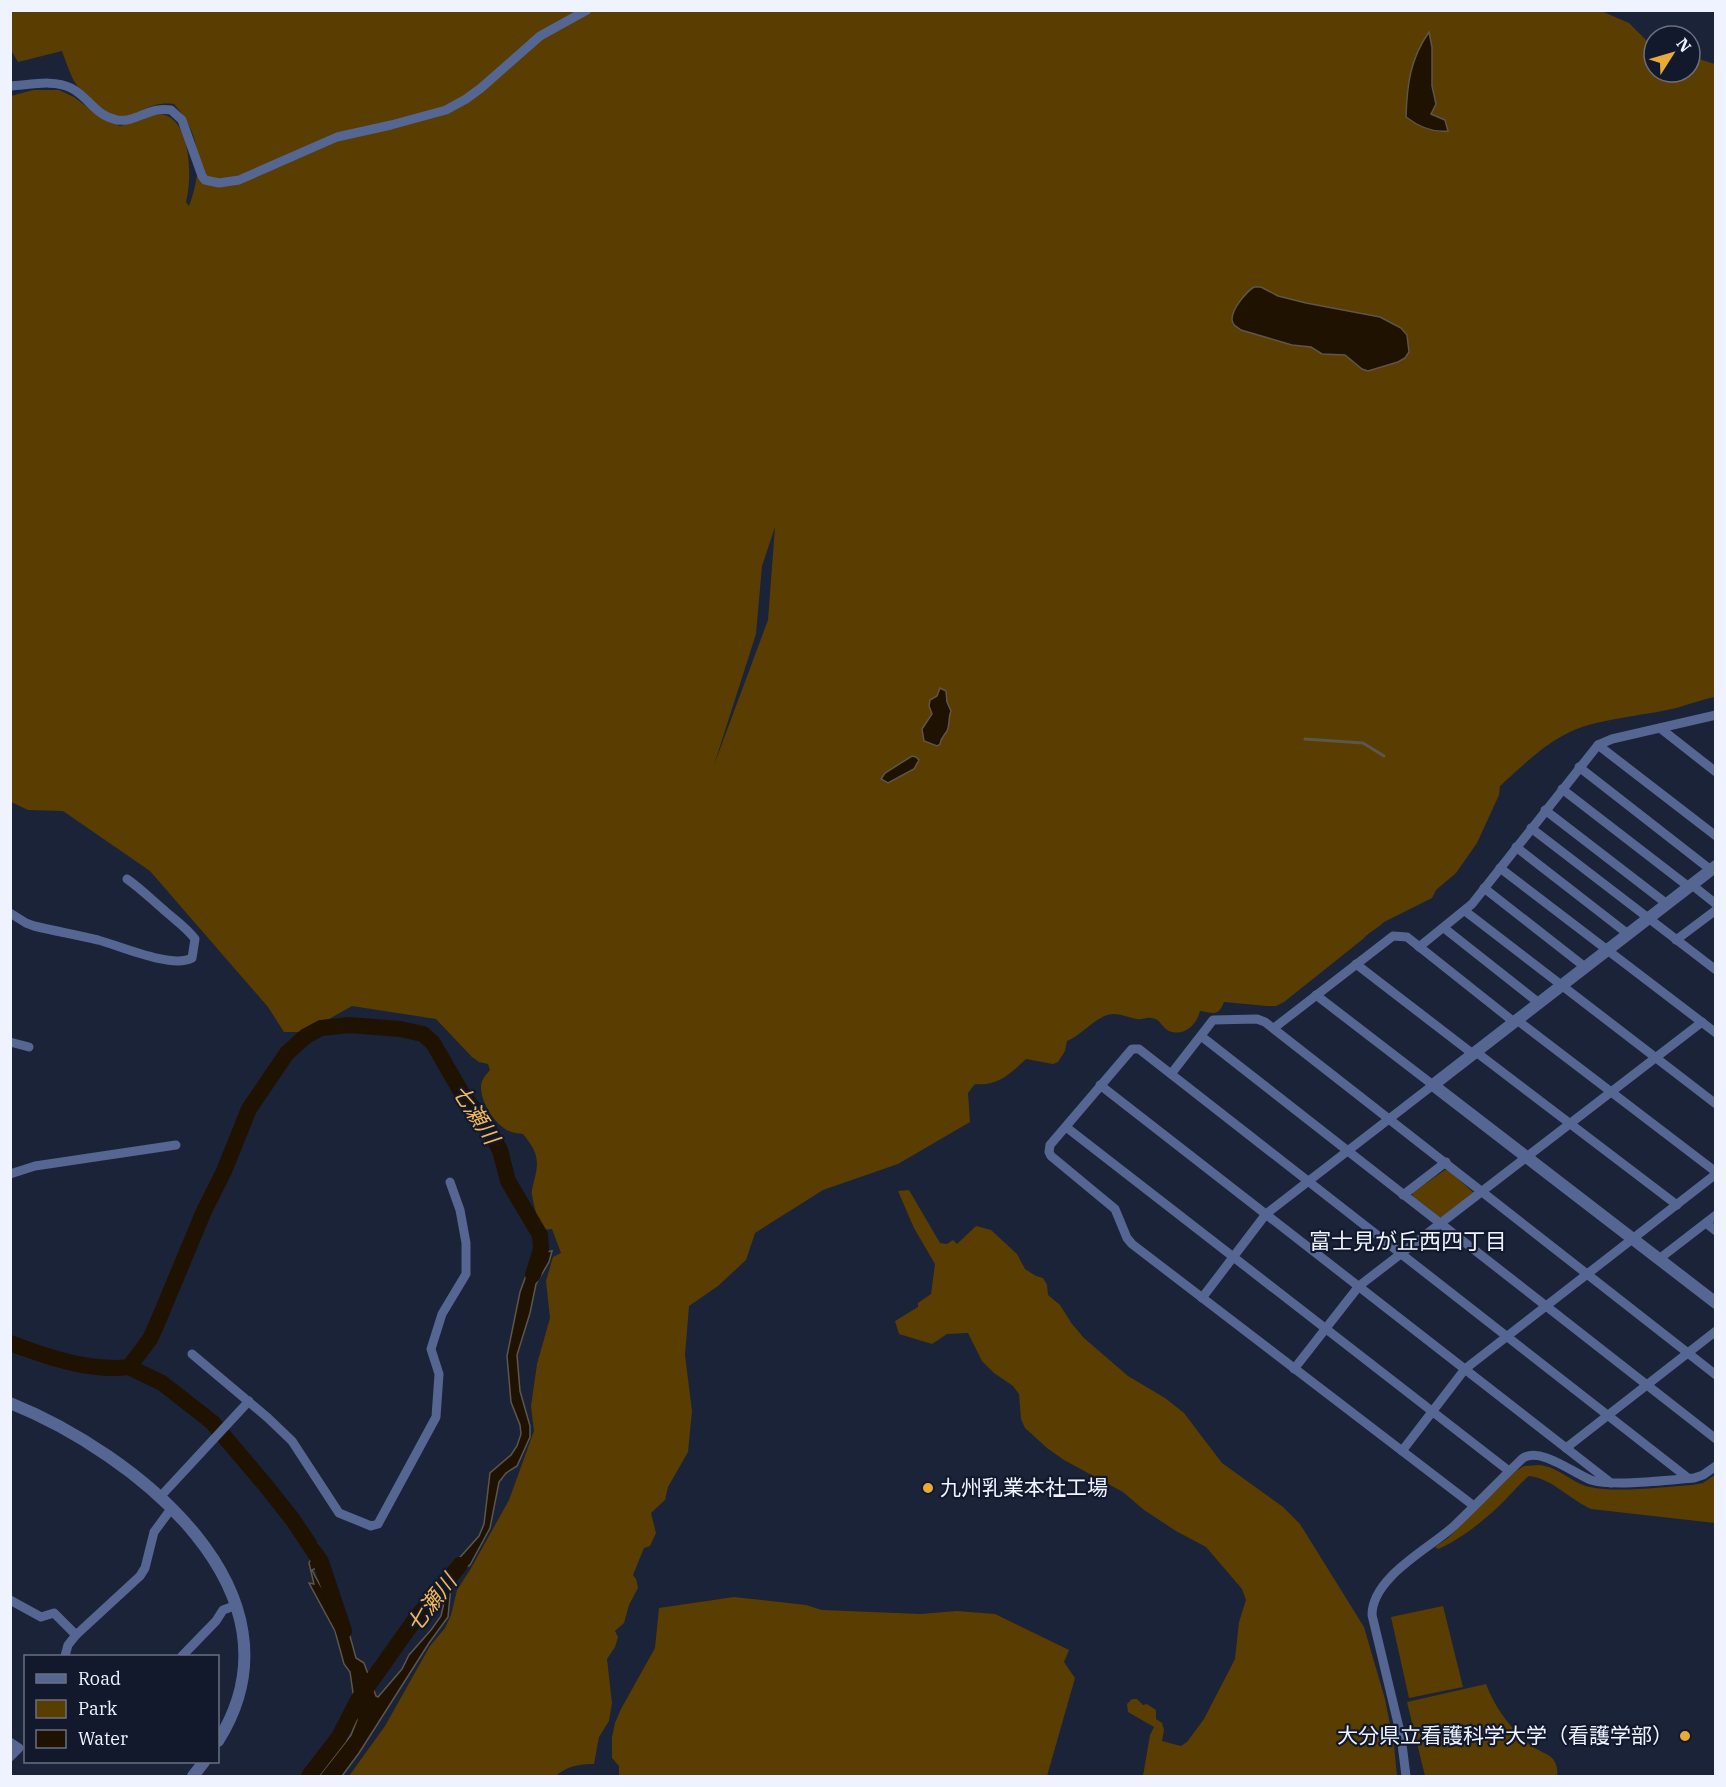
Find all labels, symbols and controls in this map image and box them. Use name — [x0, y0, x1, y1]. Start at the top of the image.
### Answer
north arrow — [1642, 24, 1702, 84]
text: N — [1672, 34, 1696, 56]
water label: 七瀬川 — [446, 1078, 508, 1151]
district label: 富士見が丘西四丁目 — [1309, 1226, 1507, 1255]
place label: 九州乳業本社工場 — [940, 1473, 1108, 1501]
marker: 九州乳業本社工場 — [921, 1481, 935, 1495]
water label: 七瀬川 — [399, 1566, 464, 1638]
legend — [24, 1655, 219, 1763]
text: Road — [78, 1667, 121, 1690]
text: Park — [78, 1697, 118, 1720]
place label: 大分県立看護科学大学（看護学部） — [1337, 1721, 1673, 1749]
text: Water — [78, 1727, 128, 1750]
marker: 大分県立看護科学大学（看護学部） — [1678, 1729, 1692, 1743]

